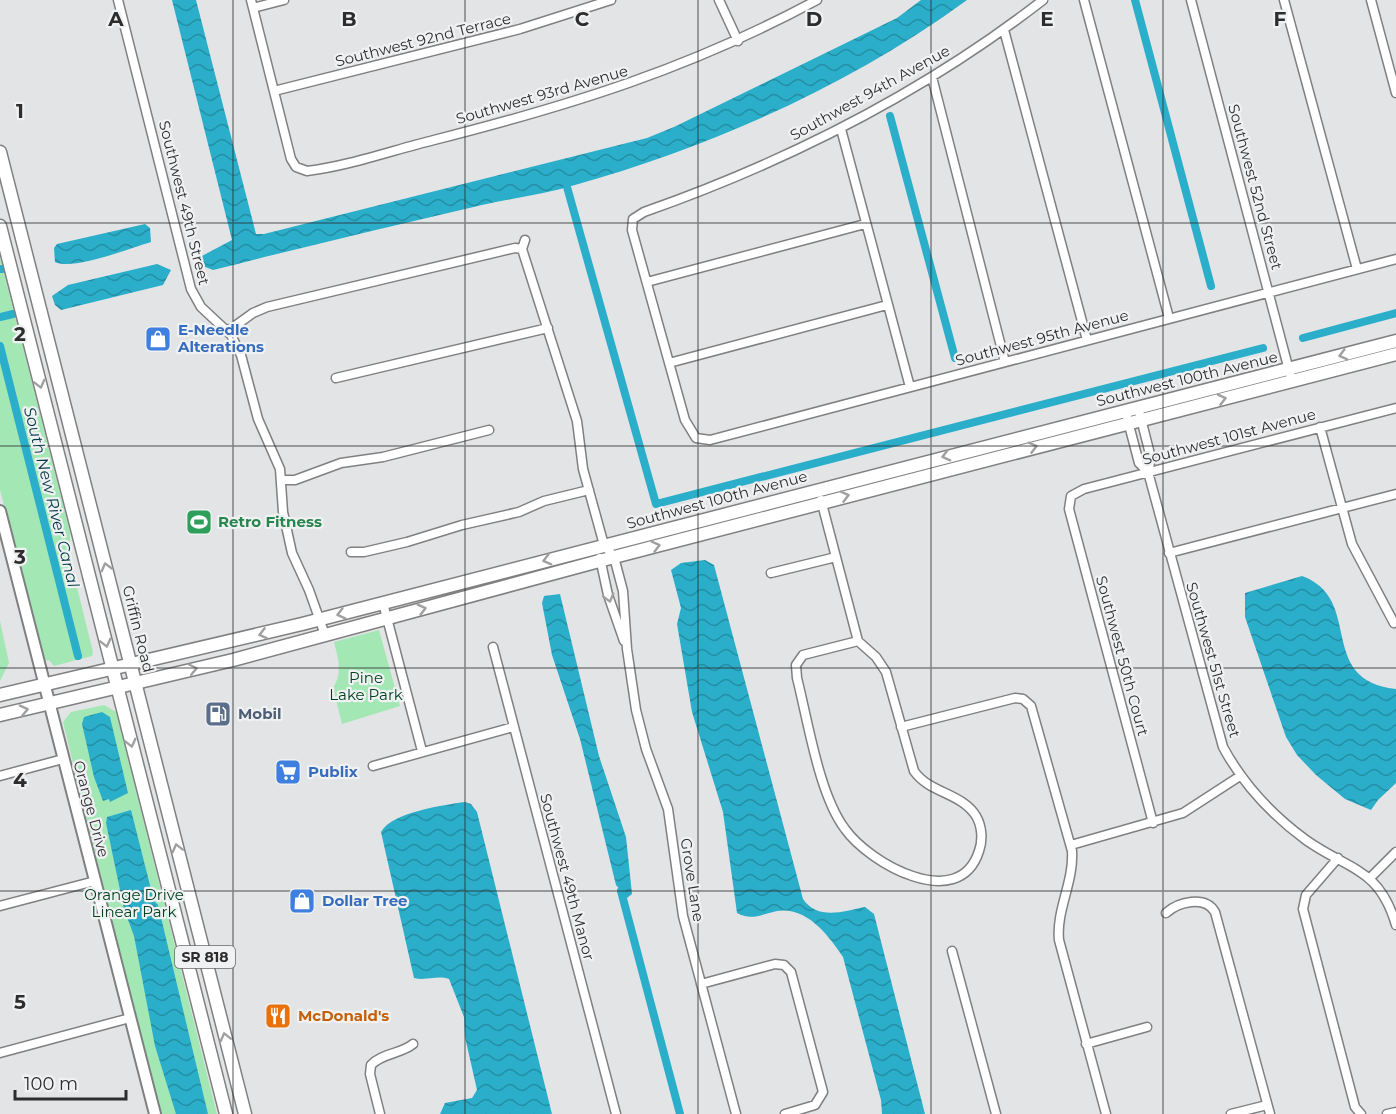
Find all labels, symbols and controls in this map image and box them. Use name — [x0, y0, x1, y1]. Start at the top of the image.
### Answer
text: A — [107, 7, 124, 31]
text: B — [341, 7, 357, 31]
text: C — [575, 7, 590, 31]
text: D — [806, 7, 822, 31]
text: E — [1040, 7, 1054, 31]
text: F — [1274, 7, 1287, 31]
street label: Southwest 92nd Terrace — [333, 8, 513, 71]
street label: Southwest 94th Avenue — [786, 41, 953, 145]
street label: Southwest 93rd Avenue — [454, 61, 630, 128]
text: 1 — [16, 99, 24, 123]
street label: Southwest 52nd Street — [1224, 102, 1287, 272]
street label: Southwest 49th Street — [155, 119, 214, 287]
street label: Southwest 95th Avenue — [953, 305, 1131, 370]
place label: E-Needle Alterations — [177, 320, 264, 356]
text: 2 — [14, 322, 26, 346]
shop icon: E-Needle Alterations — [143, 324, 173, 354]
street label: Southwest 100th Avenue — [1094, 347, 1280, 410]
one-way arrow — [1338, 348, 1349, 360]
one-way arrow — [33, 379, 46, 389]
one-way arrow — [1217, 394, 1227, 407]
street label: Southwest 101st Avenue — [1140, 404, 1318, 469]
water label: South New River Canal — [20, 405, 83, 590]
one-way arrow — [1028, 442, 1038, 455]
one-way arrow — [941, 449, 952, 461]
street label: Southwest 100th Avenue — [624, 466, 809, 533]
one-way arrow — [839, 491, 849, 504]
sports icon: Retro Fitness — [184, 507, 214, 537]
place label: Retro Fitness — [218, 512, 322, 531]
one-way arrow — [651, 540, 661, 553]
text: 3 — [13, 545, 26, 569]
one-way arrow — [542, 553, 553, 565]
one-way arrow — [101, 563, 114, 573]
street label: Southwest 50th Court — [1092, 574, 1153, 738]
street label: Southwest 51st Street — [1182, 580, 1245, 740]
street label: Griffin Road — [118, 583, 158, 674]
one-way arrow — [602, 592, 614, 603]
one-way arrow — [416, 604, 427, 616]
one-way arrow — [336, 607, 347, 619]
one-way arrow — [258, 627, 268, 640]
one-way arrow — [98, 638, 111, 648]
one-way arrow — [187, 663, 197, 676]
park label: Pine Lake Park — [329, 668, 403, 704]
fuel station icon: Mobil — [203, 699, 233, 729]
one-way arrow — [19, 704, 29, 717]
place label: Mobil — [238, 704, 282, 723]
one-way arrow — [124, 738, 137, 748]
supermarket icon: Publix — [273, 757, 303, 787]
street label: Orange Drive — [69, 758, 114, 859]
place label: Publix — [308, 762, 358, 781]
text: 4 — [13, 768, 27, 792]
street label: Southwest 49th Manor — [536, 791, 599, 962]
street label: Grove Lane — [677, 837, 708, 923]
one-way arrow — [172, 843, 185, 853]
park label: Orange Drive Linear Park — [84, 885, 184, 921]
shop icon: Dollar Tree — [287, 886, 317, 916]
place label: Dollar Tree — [322, 891, 408, 910]
road number: SR 818 — [175, 946, 235, 968]
text: 5 — [14, 990, 26, 1014]
restaurant icon: McDonald's — [263, 1001, 293, 1031]
place label: McDonald's — [298, 1006, 389, 1025]
one-way arrow — [220, 1032, 233, 1042]
scale bar — [15, 1063, 126, 1101]
text: 100 m — [24, 1073, 78, 1095]

